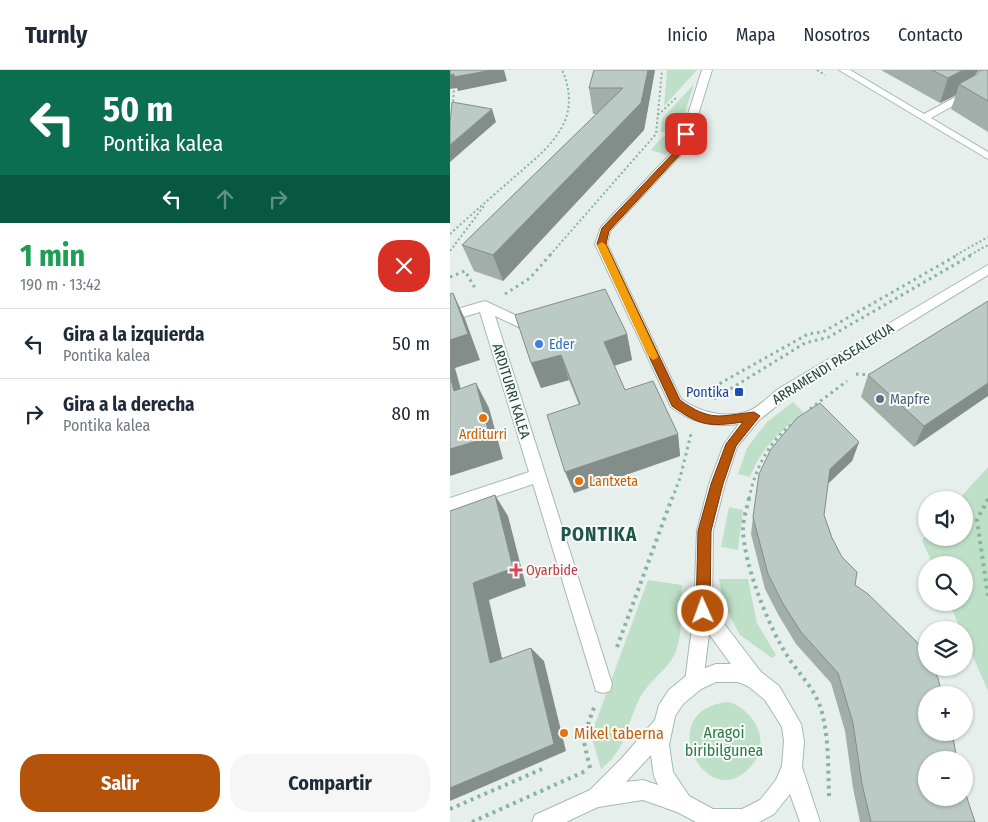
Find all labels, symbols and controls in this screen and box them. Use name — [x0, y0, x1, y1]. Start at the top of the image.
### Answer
text: Turnly — [25, 21, 87, 49]
text: Inicio — [667, 24, 708, 46]
text: Mapa — [736, 24, 776, 46]
text: Nosotros — [804, 24, 870, 46]
text: Contacto — [898, 24, 963, 46]
text: 50 m — [103, 88, 173, 130]
icon: left — [20, 90, 85, 155]
pin — [665, 113, 707, 155]
icon: arrive — [672, 120, 700, 148]
text: Pontika kalea — [103, 130, 223, 157]
icon: left — [158, 185, 186, 213]
icon: ahead — [211, 185, 239, 213]
icon: right — [264, 185, 292, 213]
text: 1 min — [20, 238, 85, 274]
button: close — [378, 240, 430, 292]
text: 190 m · 13:42 — [20, 275, 101, 294]
street label: ARRAMENDI PASEALEKUA — [769, 319, 898, 408]
text: Gira a la izquierda — [63, 323, 205, 346]
icon: left — [20, 330, 48, 358]
text: 50 m — [392, 332, 430, 355]
place label: Eder — [549, 336, 575, 353]
marker: Eder — [533, 338, 545, 350]
street label: ARDITURRI KALEA — [488, 341, 534, 441]
text: Pontika kalea — [63, 346, 150, 365]
place label: Pontika — [686, 384, 729, 401]
marker: Pontika — [733, 386, 745, 398]
place label: Mapfre — [890, 391, 930, 408]
text: Gira a la derecha — [63, 393, 195, 416]
marker: Mapfre — [874, 393, 886, 405]
icon: right — [20, 400, 48, 428]
text: 80 m — [392, 402, 430, 425]
marker: Arditurri — [477, 412, 489, 424]
text: Pontika kalea — [63, 416, 150, 435]
place label: Arditurri — [459, 426, 507, 443]
place label: Lantxeta — [589, 473, 638, 490]
marker: Lantxeta — [573, 475, 585, 487]
map controls — [918, 491, 973, 806]
button: sound — [918, 491, 973, 546]
district label: PONTIKA — [561, 523, 637, 546]
button: search — [918, 556, 973, 611]
place label: Oyarbide — [526, 562, 578, 579]
marker: Oyarbide — [510, 564, 522, 576]
position arrow — [676, 584, 728, 636]
button: layers — [918, 621, 973, 676]
button: + — [918, 686, 973, 741]
park label: Aragoi biribilgunea — [685, 723, 763, 760]
place label: Mikel taberna — [574, 724, 664, 743]
marker: Mikel taberna — [558, 727, 570, 739]
button: − — [918, 751, 973, 806]
button: Salir — [20, 754, 220, 812]
button: Compartir — [230, 754, 430, 812]

